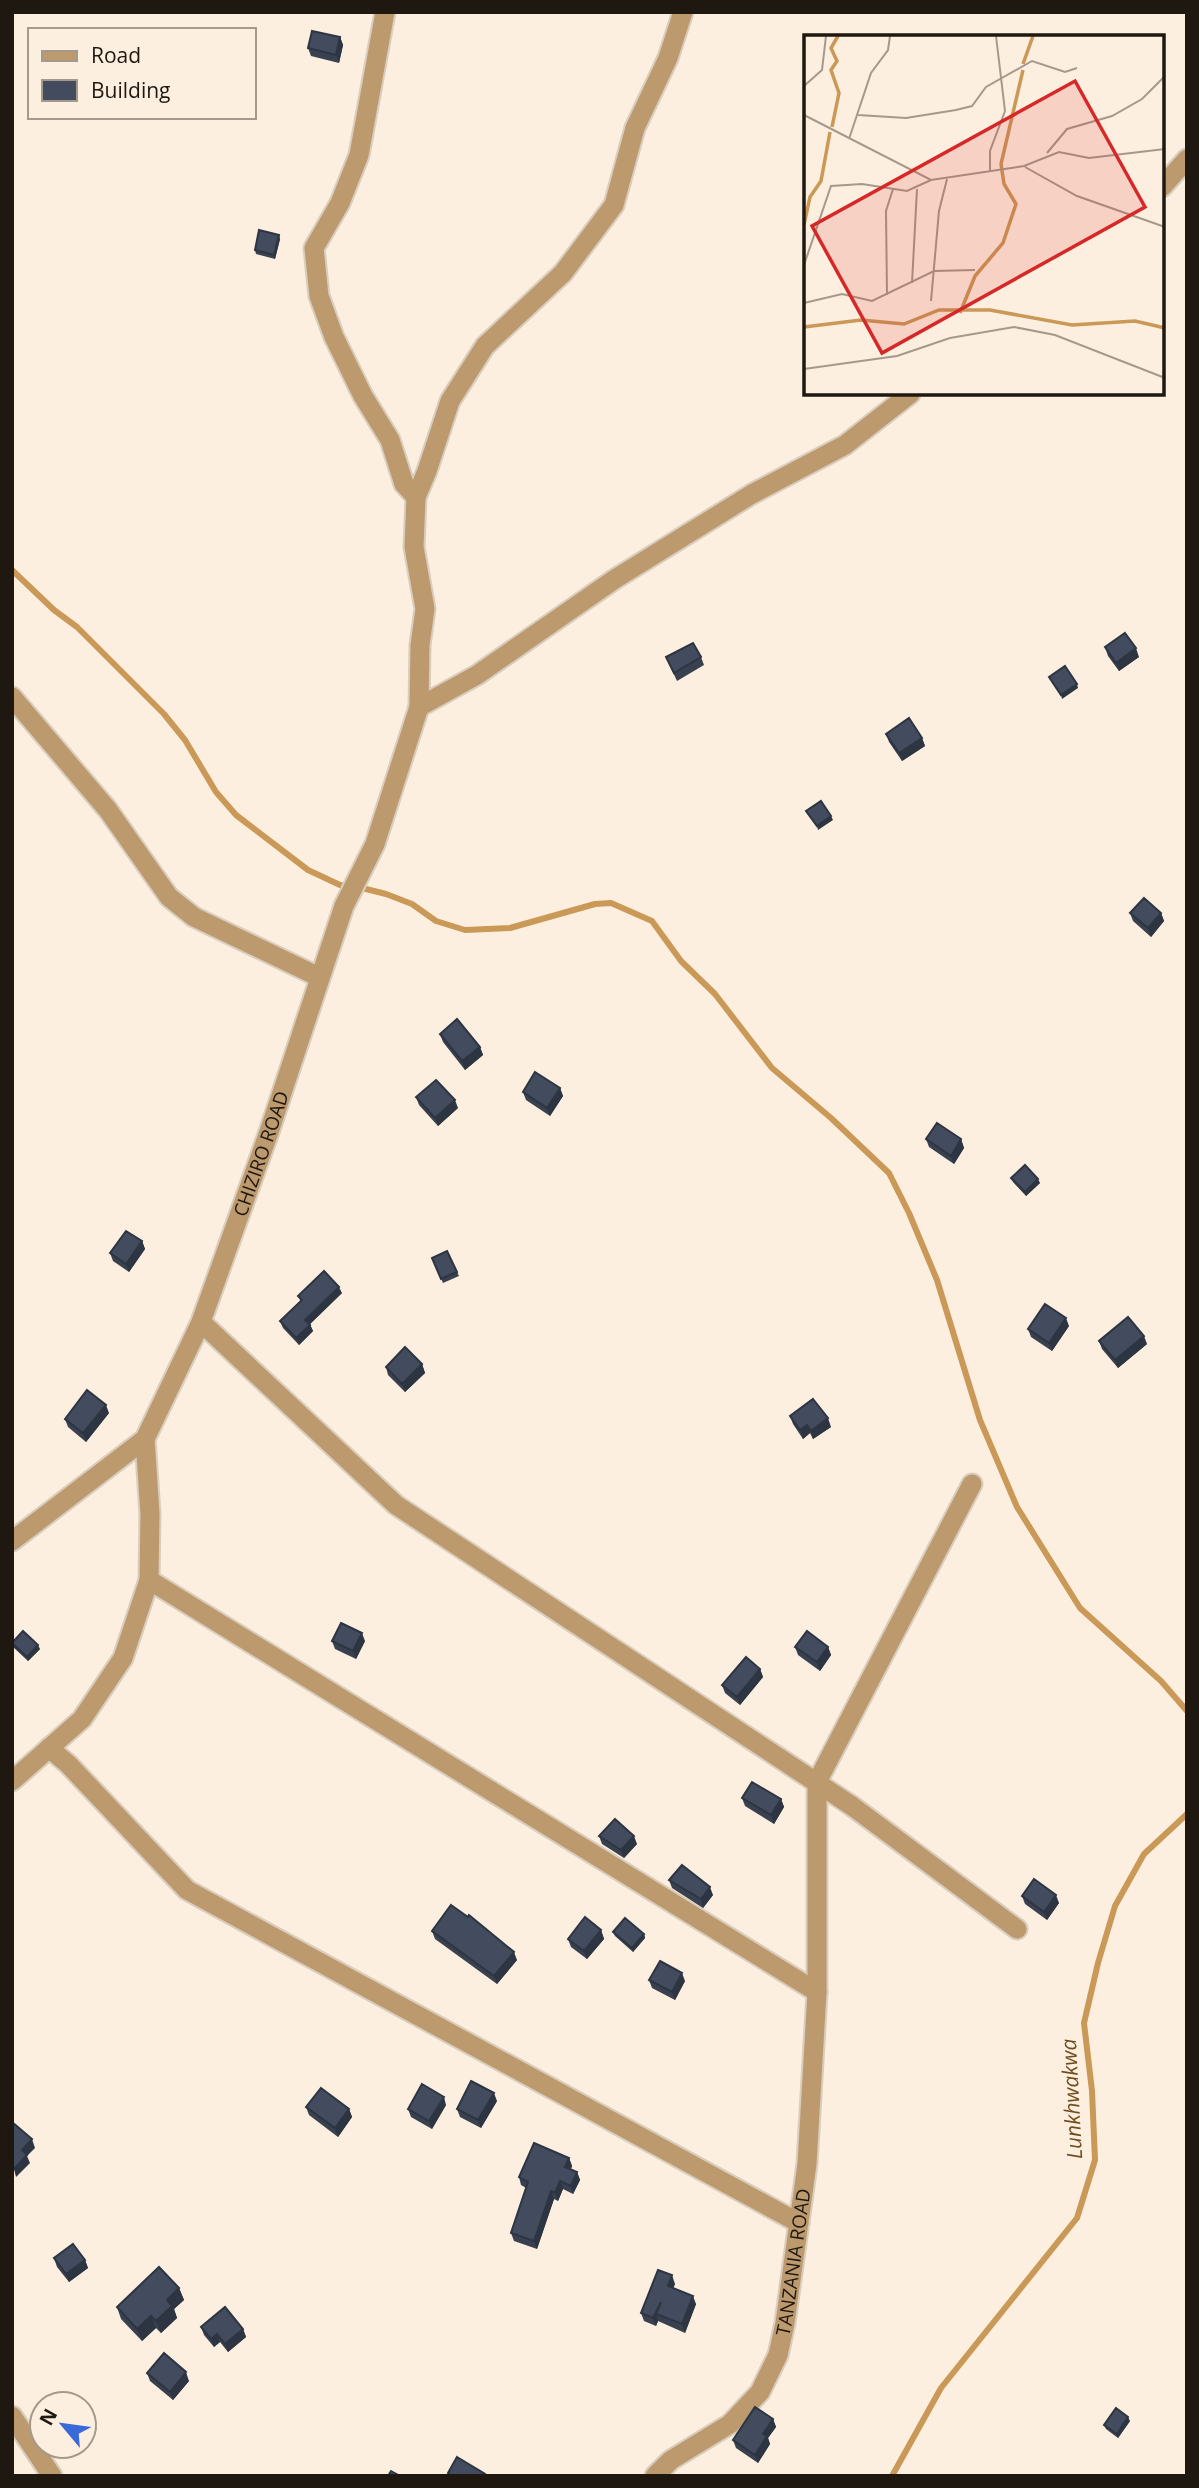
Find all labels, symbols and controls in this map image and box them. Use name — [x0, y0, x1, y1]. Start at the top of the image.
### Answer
legend — [28, 28, 256, 119]
inset map — [804, 35, 1164, 396]
text: Road — [91, 41, 141, 69]
text: Building — [91, 76, 170, 104]
street label: CHIZIRO ROAD — [227, 1088, 295, 1220]
water label: Lunkhwakwa — [1054, 2038, 1088, 2160]
street label: TANZANIA ROAD — [770, 2187, 816, 2338]
north arrow — [28, 2390, 98, 2460]
text: N — [33, 2404, 63, 2430]

